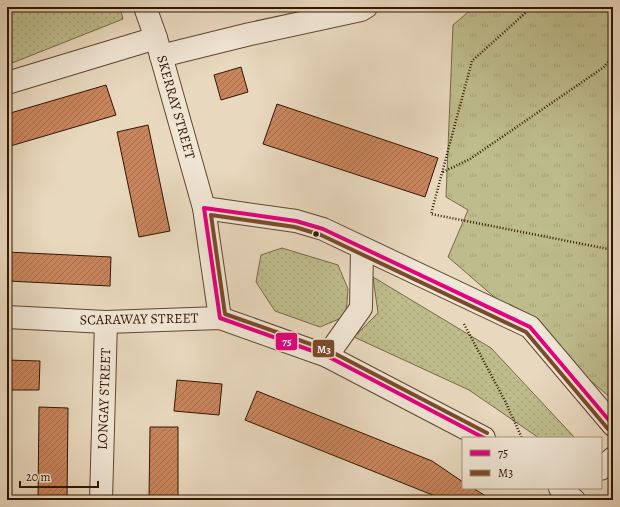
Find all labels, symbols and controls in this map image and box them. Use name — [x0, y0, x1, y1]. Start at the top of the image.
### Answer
street label: SKERRAY STREET — [152, 53, 200, 162]
unlabelled marker — [311, 229, 321, 239]
street label: SCARAWAY STREET — [79, 308, 199, 330]
line badge: 75 — [275, 332, 298, 351]
text: 75 — [282, 334, 292, 349]
line badge: M3 — [312, 339, 335, 358]
text: M3 — [317, 342, 331, 357]
street label: LONGAY STREET — [93, 347, 115, 450]
legend — [462, 437, 602, 489]
text: 75 — [498, 445, 508, 461]
scale bar — [20, 463, 98, 489]
text: M3 — [498, 465, 513, 481]
text: 20 m — [26, 469, 50, 485]

